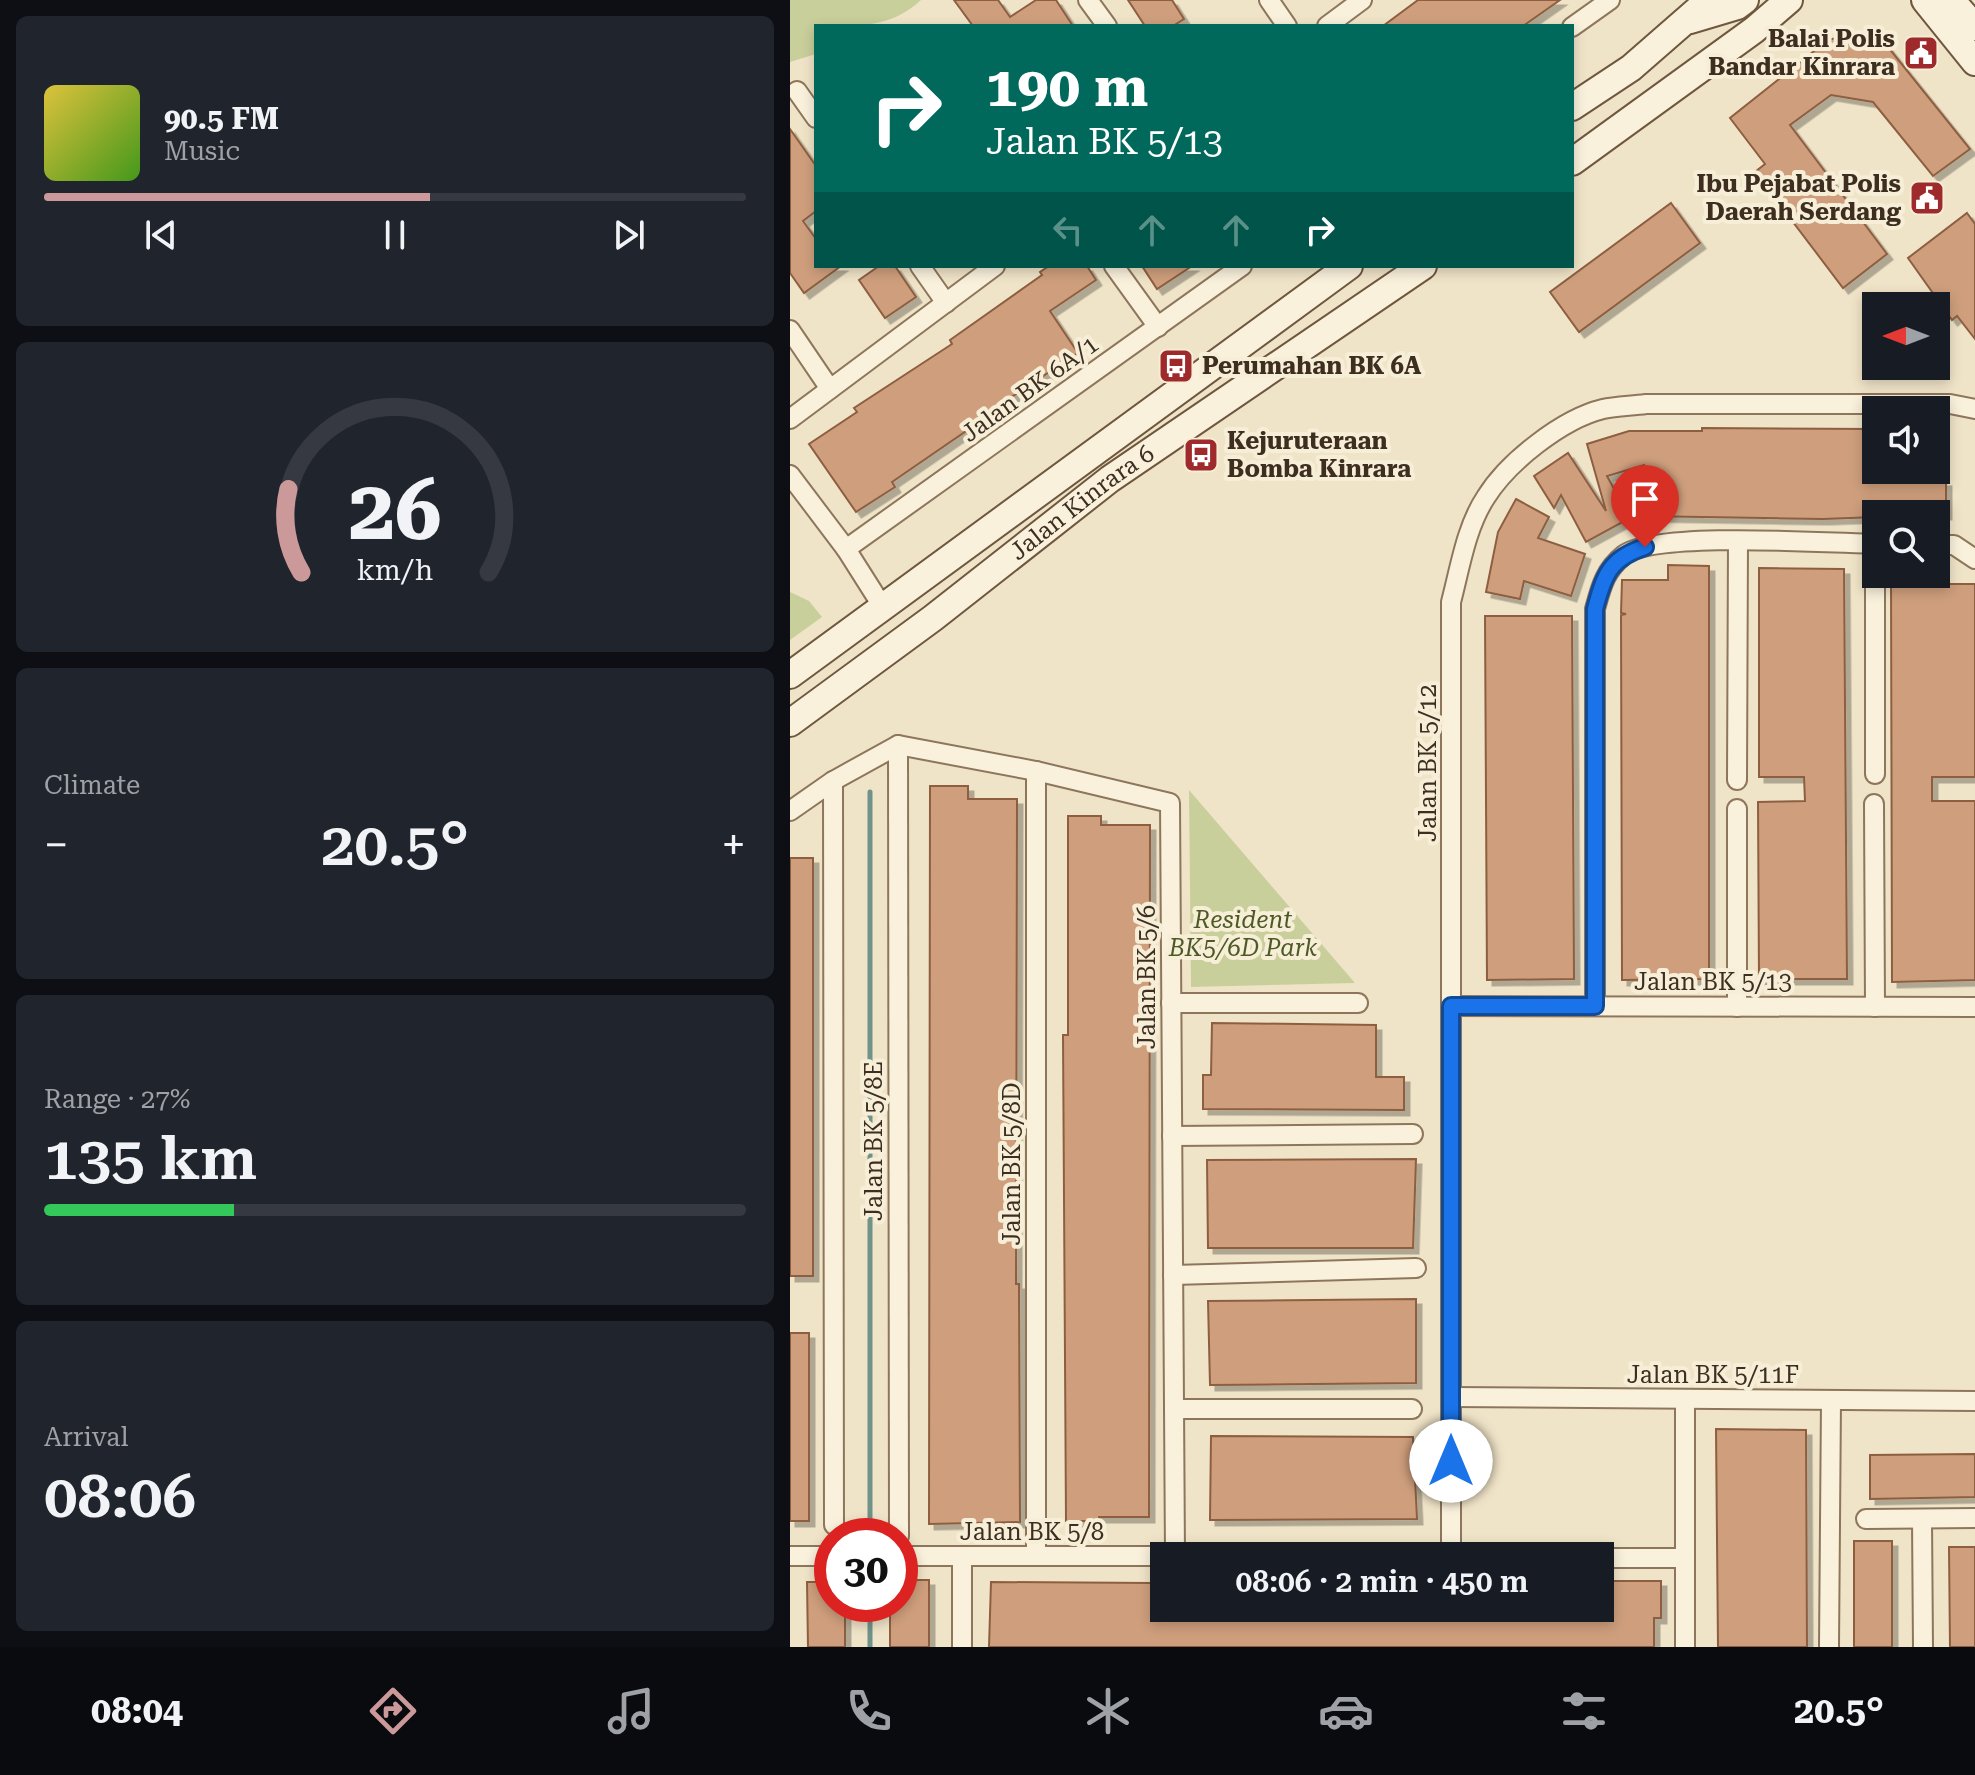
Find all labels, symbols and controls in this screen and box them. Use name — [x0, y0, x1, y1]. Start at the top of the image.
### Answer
place label: Balai Polis Bandar Kinrara — [1708, 25, 1895, 81]
public building icon: Balai Polis Bandar Kinrara — [1902, 34, 1940, 72]
text: 190 m — [986, 54, 1148, 120]
icon: right — [854, 56, 958, 160]
text: 90.5 FM — [164, 101, 279, 136]
text: Jalan BK 5/13 — [986, 121, 1223, 163]
text: Music — [164, 136, 240, 166]
place label: Ibu Pejabat Polis Daerah Serdang — [1696, 170, 1901, 226]
public building icon: Ibu Pejabat Polis Daerah Serdang — [1908, 179, 1946, 217]
icon: left — [1046, 208, 1090, 252]
icon: ahead — [1130, 208, 1174, 252]
icon: ahead — [1214, 208, 1258, 252]
icon: right — [1298, 208, 1342, 252]
icon: previous — [139, 213, 183, 257]
icon: pause — [373, 213, 417, 257]
icon: next — [607, 213, 651, 257]
north arrow — [1862, 292, 1950, 380]
map controls — [1862, 292, 1950, 588]
street label: Jalan BK 6A/1 — [956, 330, 1104, 448]
bus stop icon: Perumahan BK 6A — [1157, 347, 1195, 385]
place label: Perumahan BK 6A — [1202, 352, 1422, 380]
button: sound — [1862, 396, 1950, 484]
place label: Kejuruteraan Bomba Kinrara — [1227, 427, 1411, 483]
bus stop icon: Kejuruteraan Bomba Kinrara — [1182, 436, 1220, 474]
street label: Jalan Kinrara 6 — [1004, 439, 1159, 566]
text: 26 — [348, 462, 442, 559]
pin — [1611, 465, 1679, 547]
icon: arrive — [1623, 477, 1667, 521]
button: search — [1862, 500, 1950, 588]
text: km/h — [357, 553, 433, 587]
street label: Jalan BK 5/12 — [1414, 684, 1442, 842]
text: Climate — [44, 770, 140, 800]
text: 20.5° — [321, 809, 469, 880]
text: − — [44, 819, 69, 871]
text: + — [721, 819, 746, 871]
street label: Jalan BK 5/6 — [1133, 905, 1161, 1049]
park label: Resident BK5/6D Park — [1168, 906, 1317, 962]
street label: Jalan BK 5/13 — [1634, 968, 1792, 996]
street label: Jalan BK 5/8E — [860, 1061, 888, 1221]
street label: Jalan BK 5/8D — [998, 1082, 1026, 1246]
text: Range · 27% — [44, 1084, 190, 1114]
text: 135 km — [44, 1123, 257, 1194]
street label: Jalan BK 5/11F — [1627, 1361, 1799, 1389]
position arrow — [1409, 1419, 1493, 1503]
text: Arrival — [44, 1422, 129, 1452]
text: 08:06 — [44, 1461, 196, 1532]
speed limit sign: 30 — [814, 1518, 918, 1622]
street label: Jalan BK 5/8 — [960, 1518, 1104, 1546]
text: 08:06 · 2 min · 450 m — [1236, 1564, 1528, 1599]
icon: directions — [365, 1683, 421, 1739]
icon: music — [603, 1683, 659, 1739]
icon: phone — [841, 1683, 897, 1739]
icon: climate — [1080, 1683, 1136, 1739]
icon: car — [1318, 1683, 1374, 1739]
icon: filters — [1556, 1683, 1612, 1739]
text: 08:04 — [91, 1690, 183, 1732]
text: 20.5° — [1794, 1690, 1884, 1732]

